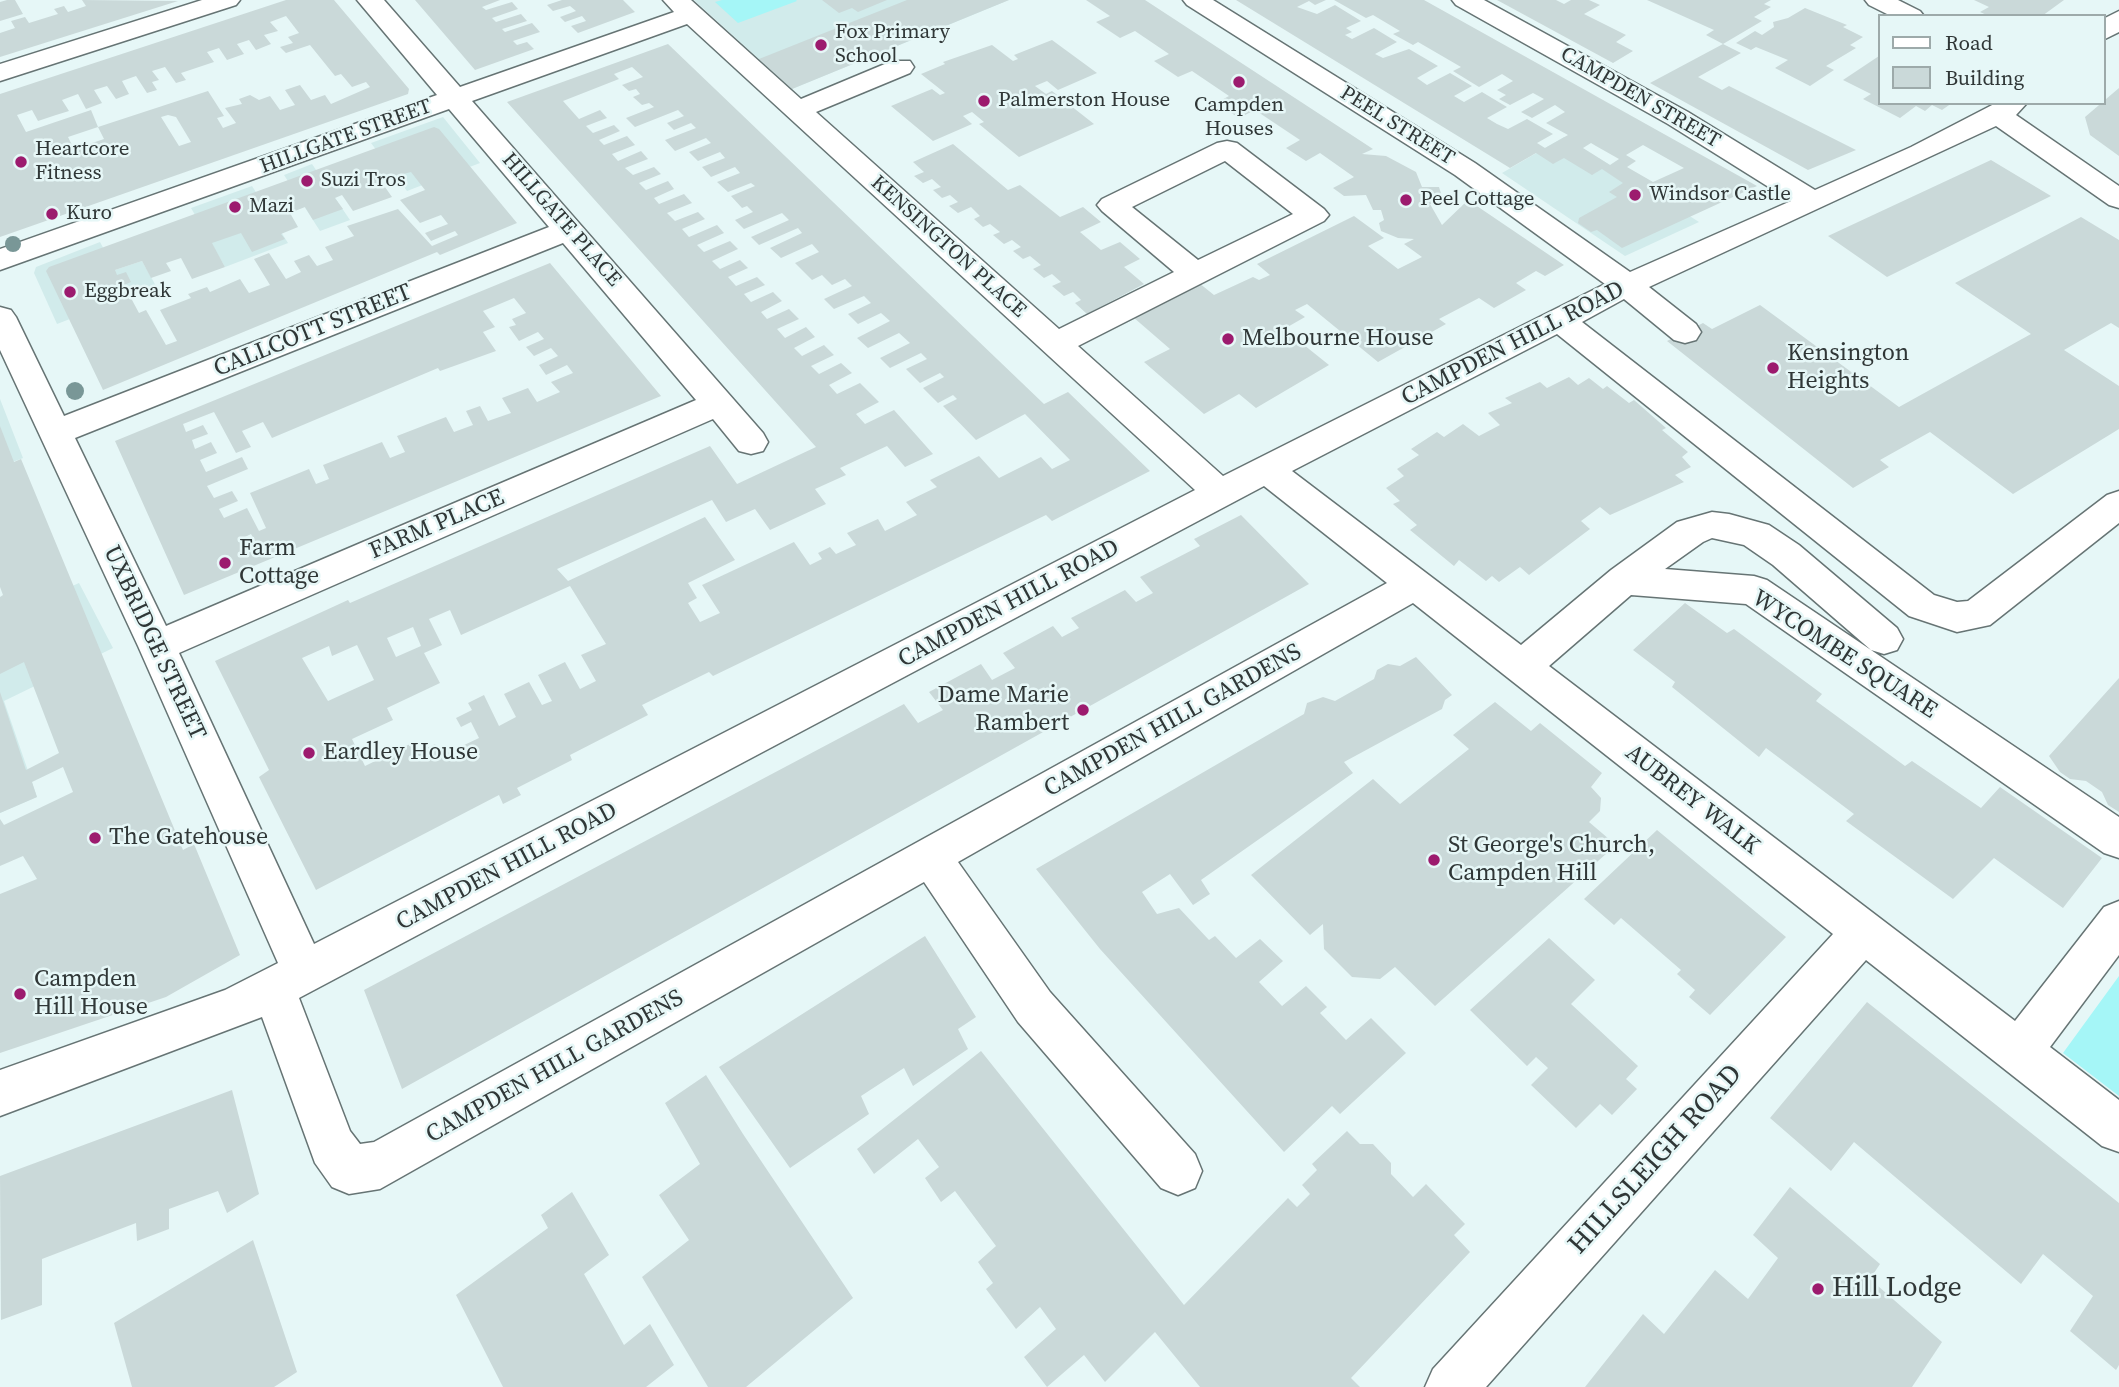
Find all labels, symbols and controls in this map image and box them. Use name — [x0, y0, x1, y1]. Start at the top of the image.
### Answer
legend — [1878, 14, 2105, 105]
place label: Fox Primary School — [835, 20, 950, 70]
text: Road — [1945, 28, 1993, 57]
marker: Fox Primary School — [813, 37, 829, 53]
street label: CAMPDEN STREET — [1556, 42, 1724, 154]
text: Building — [1945, 63, 2024, 92]
marker: Campden Houses — [1231, 74, 1247, 90]
street label: PEEL STREET — [1335, 81, 1459, 171]
place label: Palmerston House — [998, 88, 1170, 114]
marker: Palmerston House — [976, 93, 992, 109]
place label: Campden Houses — [1194, 93, 1284, 143]
street label: HILLGATE STREET — [257, 94, 435, 180]
place label: Heartcore Fitness — [35, 137, 129, 187]
street label: HILLGATE PLACE — [496, 148, 626, 292]
marker: Heartcore Fitness — [13, 154, 29, 170]
place label: Suzi Tros — [321, 168, 406, 194]
street label: KENSINGTON PLACE — [865, 171, 1031, 323]
marker: Suzi Tros — [299, 173, 315, 189]
place label: Windsor Castle — [1649, 182, 1791, 208]
place label: Peel Cottage — [1420, 187, 1535, 213]
marker: Windsor Castle — [1627, 187, 1643, 203]
marker: Peel Cottage — [1398, 192, 1414, 208]
place label: Mazi — [249, 194, 294, 220]
marker: Mazi — [227, 199, 243, 215]
place label: Kuro — [66, 201, 112, 227]
marker: Kuro — [44, 206, 60, 222]
street label: CAMPDEN HILL ROAD — [1397, 275, 1629, 413]
street label: CALLCOTT STREET — [210, 278, 416, 384]
place label: Eggbreak — [84, 279, 171, 305]
marker: Eggbreak — [62, 284, 78, 300]
place label: Melbourne House — [1242, 325, 1434, 353]
marker: Melbourne House — [1220, 331, 1236, 347]
place label: Kensington Heights — [1787, 340, 1909, 396]
marker: Kensington Heights — [1765, 360, 1781, 376]
street label: FARM PLACE — [365, 484, 509, 566]
street label: CAMPDEN HILL ROAD — [894, 534, 1124, 674]
place label: Farm Cottage — [239, 535, 319, 591]
street label: UXBRIDGE STREET — [96, 541, 212, 745]
marker: Farm Cottage — [217, 555, 233, 571]
street label: WYCOMBE SQUARE — [1746, 584, 1942, 726]
street label: CAMPDEN HILL GARDENS — [1039, 638, 1307, 804]
place label: Dame Marie Rambert — [938, 682, 1069, 738]
marker: Dame Marie Rambert — [1075, 702, 1091, 718]
place label: Eardley House — [323, 739, 478, 767]
street label: AUBREY WALK — [1619, 739, 1765, 861]
marker: Eardley House — [301, 745, 317, 761]
street label: CAMPDEN HILL ROAD — [392, 797, 622, 937]
place label: The Gatehouse — [109, 824, 268, 852]
marker: The Gatehouse — [87, 830, 103, 846]
place label: St George's Church, Campden Hill — [1448, 832, 1655, 888]
marker: St George's Church, Campden Hill — [1426, 852, 1442, 868]
place label: Campden Hill House — [34, 966, 148, 1022]
street label: CAMPDEN HILL GARDENS — [421, 984, 689, 1150]
marker: Campden Hill House — [12, 986, 28, 1002]
street label: HILLSLEIGH ROAD — [1562, 1058, 1750, 1262]
place label: Hill Lodge — [1832, 1272, 1962, 1306]
marker: Hill Lodge — [1810, 1281, 1826, 1297]

